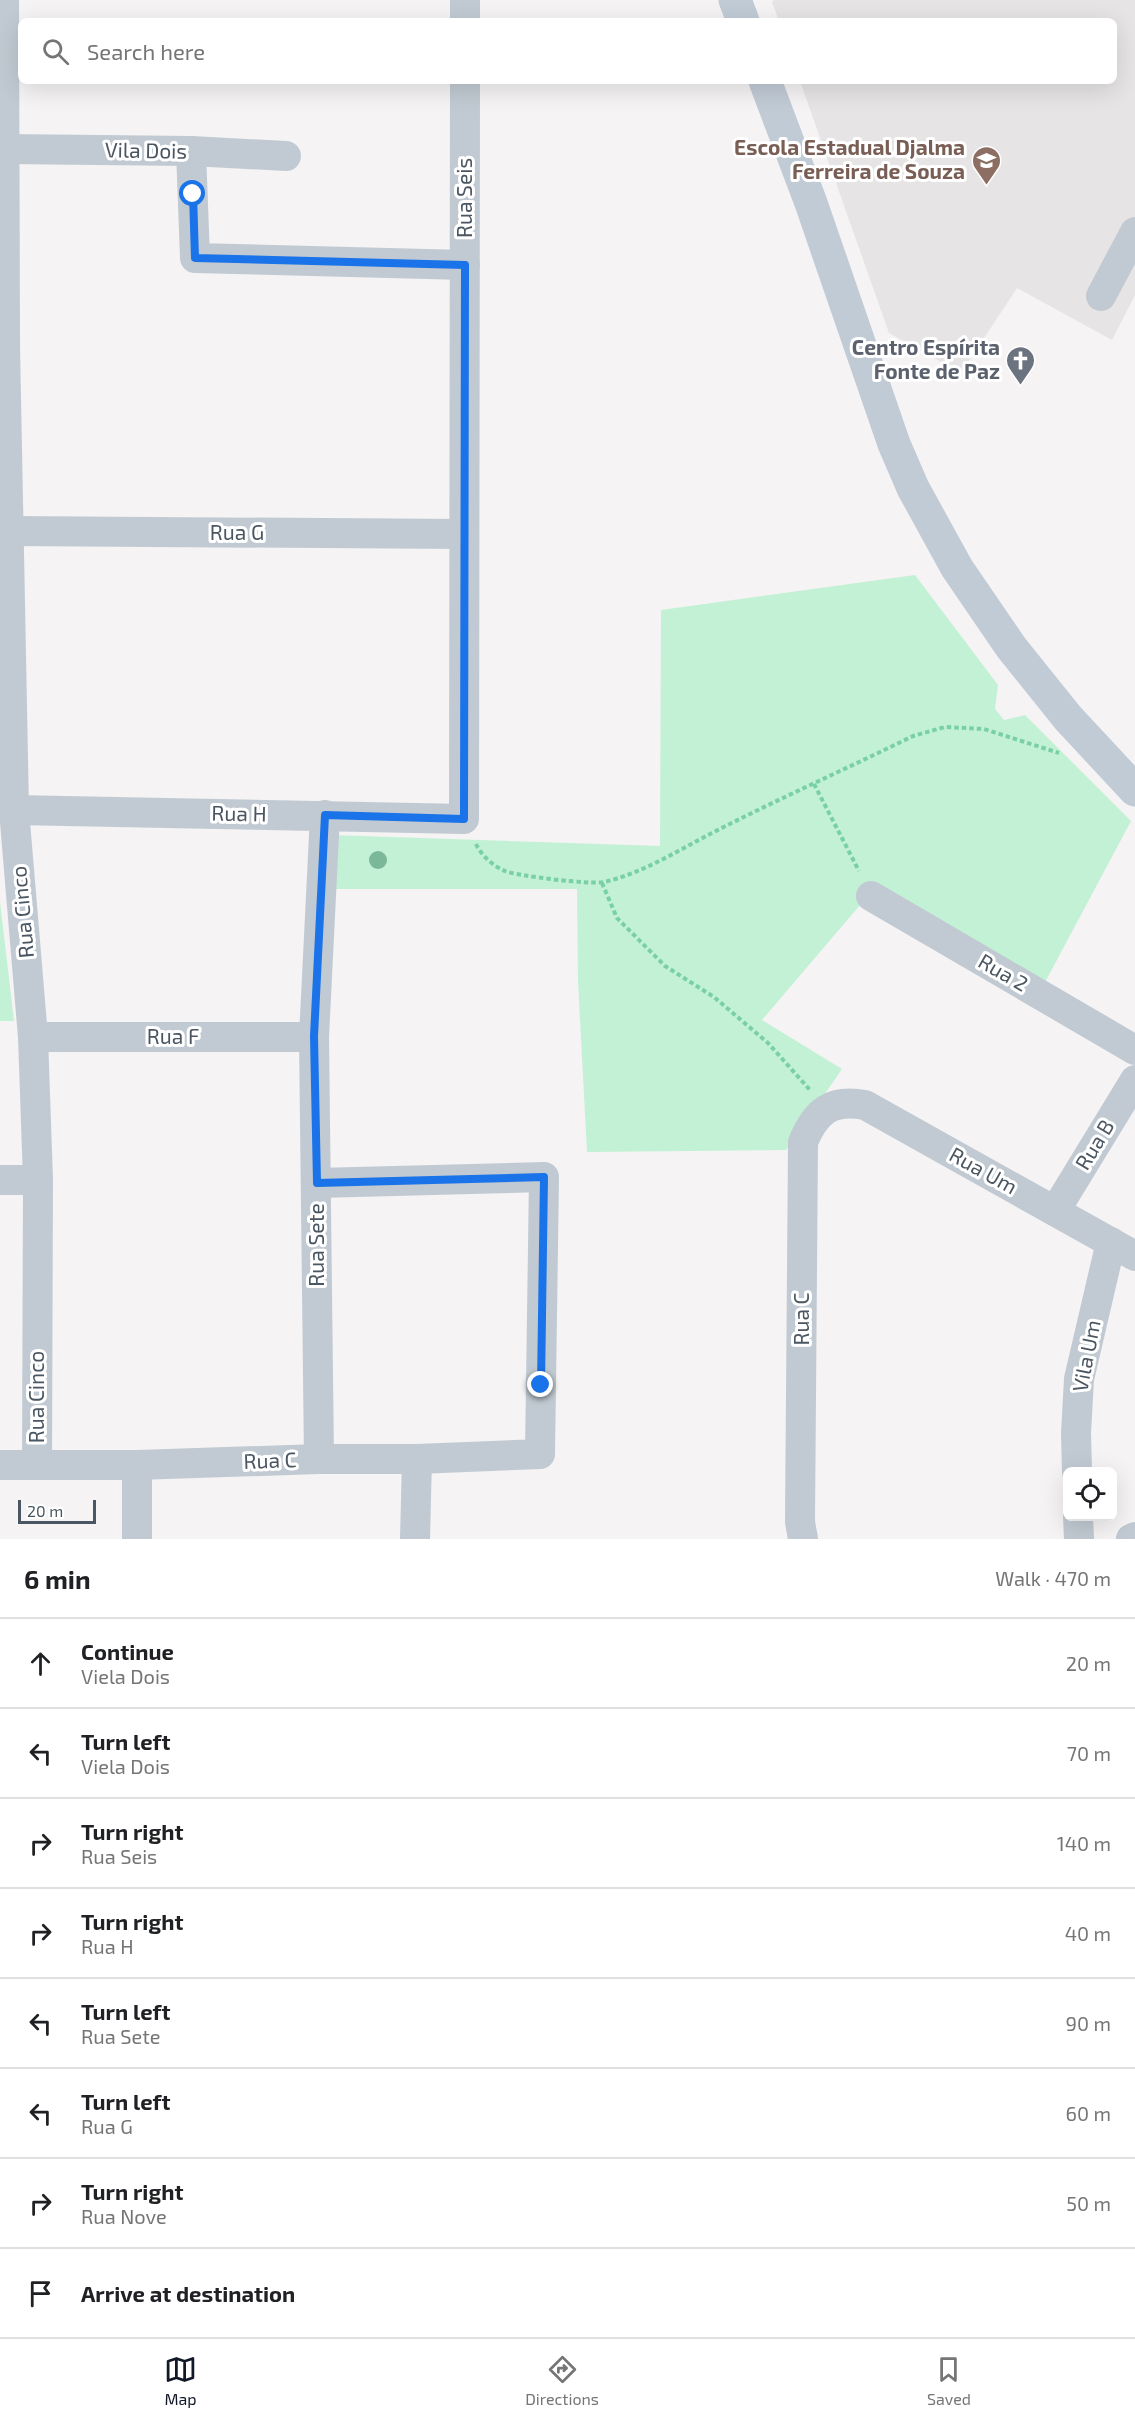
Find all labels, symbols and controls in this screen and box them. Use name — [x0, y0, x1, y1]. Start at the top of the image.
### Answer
search box — [18, 18, 1117, 84]
icon: search — [39, 35, 72, 68]
text: Search here — [87, 38, 205, 64]
place label: Escola Estadual Djalma Ferreira de Souza — [734, 134, 965, 183]
street label: Vila Dois — [105, 136, 187, 163]
school or university icon: Escola Estadual Djalma Ferreira de Souza — [970, 144, 1002, 186]
street label: Rua Seis — [451, 158, 476, 238]
route start — [179, 180, 205, 206]
place label: Centro Espírita Fonte de Paz — [852, 334, 1000, 383]
church icon: Centro Espírita Fonte de Paz — [1005, 344, 1037, 386]
street label: Rua G — [210, 519, 264, 544]
street label: Rua H — [211, 800, 267, 825]
street label: Rua Cinco — [5, 865, 38, 959]
street label: Rua 2 — [975, 948, 1033, 996]
street label: Rua F — [147, 1023, 199, 1048]
street label: Rua B — [1069, 1115, 1118, 1174]
street label: Rua Um — [946, 1141, 1022, 1198]
street label: Rua Sete — [303, 1203, 328, 1287]
street label: Rua C — [788, 1292, 813, 1346]
street label: Vila Um — [1066, 1318, 1105, 1394]
street label: Rua Cinco — [23, 1351, 48, 1443]
route end — [527, 1371, 553, 1397]
street label: Rua C — [243, 1446, 297, 1473]
map controls — [1063, 1467, 1117, 1521]
button: locate — [1063, 1467, 1117, 1521]
scale bar — [18, 1497, 96, 1524]
text: 20 m — [27, 1501, 63, 1520]
text: 6 min — [24, 1563, 91, 1594]
text: Walk · 470 m — [995, 1566, 1111, 1590]
text: Continue — [81, 1638, 174, 1664]
icon: ahead — [24, 1647, 57, 1680]
text: 20 m — [1066, 1651, 1111, 1675]
text: Viela Dois — [81, 1664, 170, 1688]
text: Turn left — [81, 1728, 170, 1754]
icon: left — [24, 1737, 57, 1770]
text: 70 m — [1067, 1741, 1111, 1765]
text: Viela Dois — [81, 1754, 170, 1778]
text: Turn right — [81, 1818, 183, 1844]
icon: right — [24, 1827, 57, 1860]
text: 140 m — [1057, 1831, 1111, 1855]
text: Rua Seis — [81, 1844, 157, 1868]
text: Turn right — [81, 1908, 183, 1934]
icon: right — [24, 1917, 57, 1950]
text: 40 m — [1065, 1921, 1111, 1945]
text: Rua H — [81, 1934, 134, 1958]
text: Turn left — [81, 1998, 170, 2024]
icon: left — [24, 2007, 57, 2040]
text: 90 m — [1066, 2011, 1111, 2035]
text: Rua Sete — [81, 2024, 161, 2048]
text: Turn left — [81, 2088, 170, 2114]
icon: left — [24, 2097, 57, 2130]
text: 60 m — [1066, 2101, 1111, 2125]
text: Rua G — [81, 2114, 133, 2138]
text: Turn right — [81, 2178, 183, 2204]
icon: right — [24, 2187, 57, 2220]
text: 50 m — [1066, 2191, 1111, 2215]
text: Rua Nove — [81, 2204, 167, 2228]
icon: arrive — [24, 2277, 57, 2310]
text: Arrive at destination — [81, 2280, 295, 2306]
tab: Map — [164, 2353, 197, 2408]
tab: Directions — [525, 2353, 599, 2408]
tab: Saved — [927, 2353, 971, 2408]

